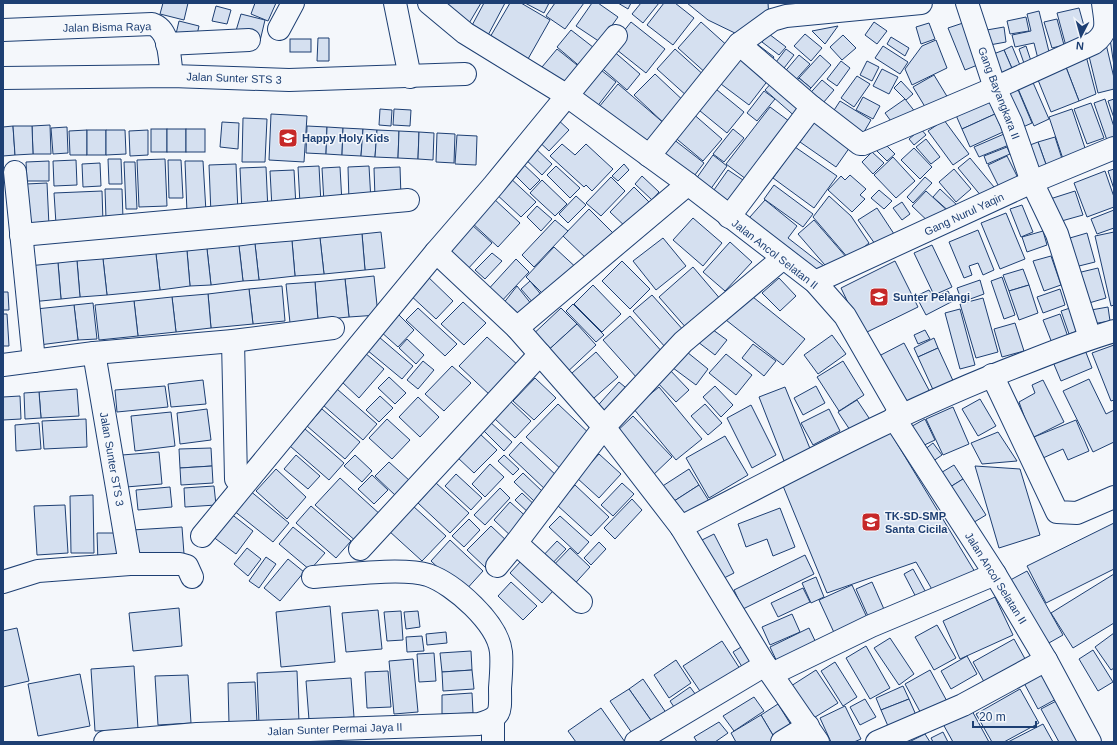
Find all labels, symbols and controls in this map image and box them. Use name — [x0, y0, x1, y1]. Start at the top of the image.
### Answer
north arrow — [1061, 16, 1101, 56]
street label: Jalan Bisma Raya — [63, 20, 152, 34]
text: N — [1075, 40, 1085, 52]
street label: Gang Bayangkara II — [976, 45, 1022, 141]
street label: Jalan Sunter STS 3 — [186, 70, 282, 86]
school or university icon: Happy Holy Kids — [277, 127, 299, 149]
place label: Happy Holy Kids — [302, 132, 389, 144]
street label: Gang Nurul Yaqin — [922, 190, 1006, 238]
street label: Jalan Ancol Selatan II — [730, 217, 820, 291]
school or university icon: Sunter Pelangi — [868, 286, 890, 308]
place label: Sunter Pelangi — [893, 291, 970, 303]
street label: Jalan Sunter STS 3 — [98, 411, 126, 507]
place label: TK-SD-SMP Santa Cicila — [885, 510, 948, 535]
school or university icon: TK-SD-SMP Santa Cicila — [860, 511, 882, 533]
street label: Jalan Ancol Selatan II — [963, 530, 1029, 626]
scale bar — [973, 703, 1036, 729]
text: 20 m — [979, 710, 1006, 724]
street label: Jalan Sunter Permai Jaya II — [267, 721, 403, 737]

